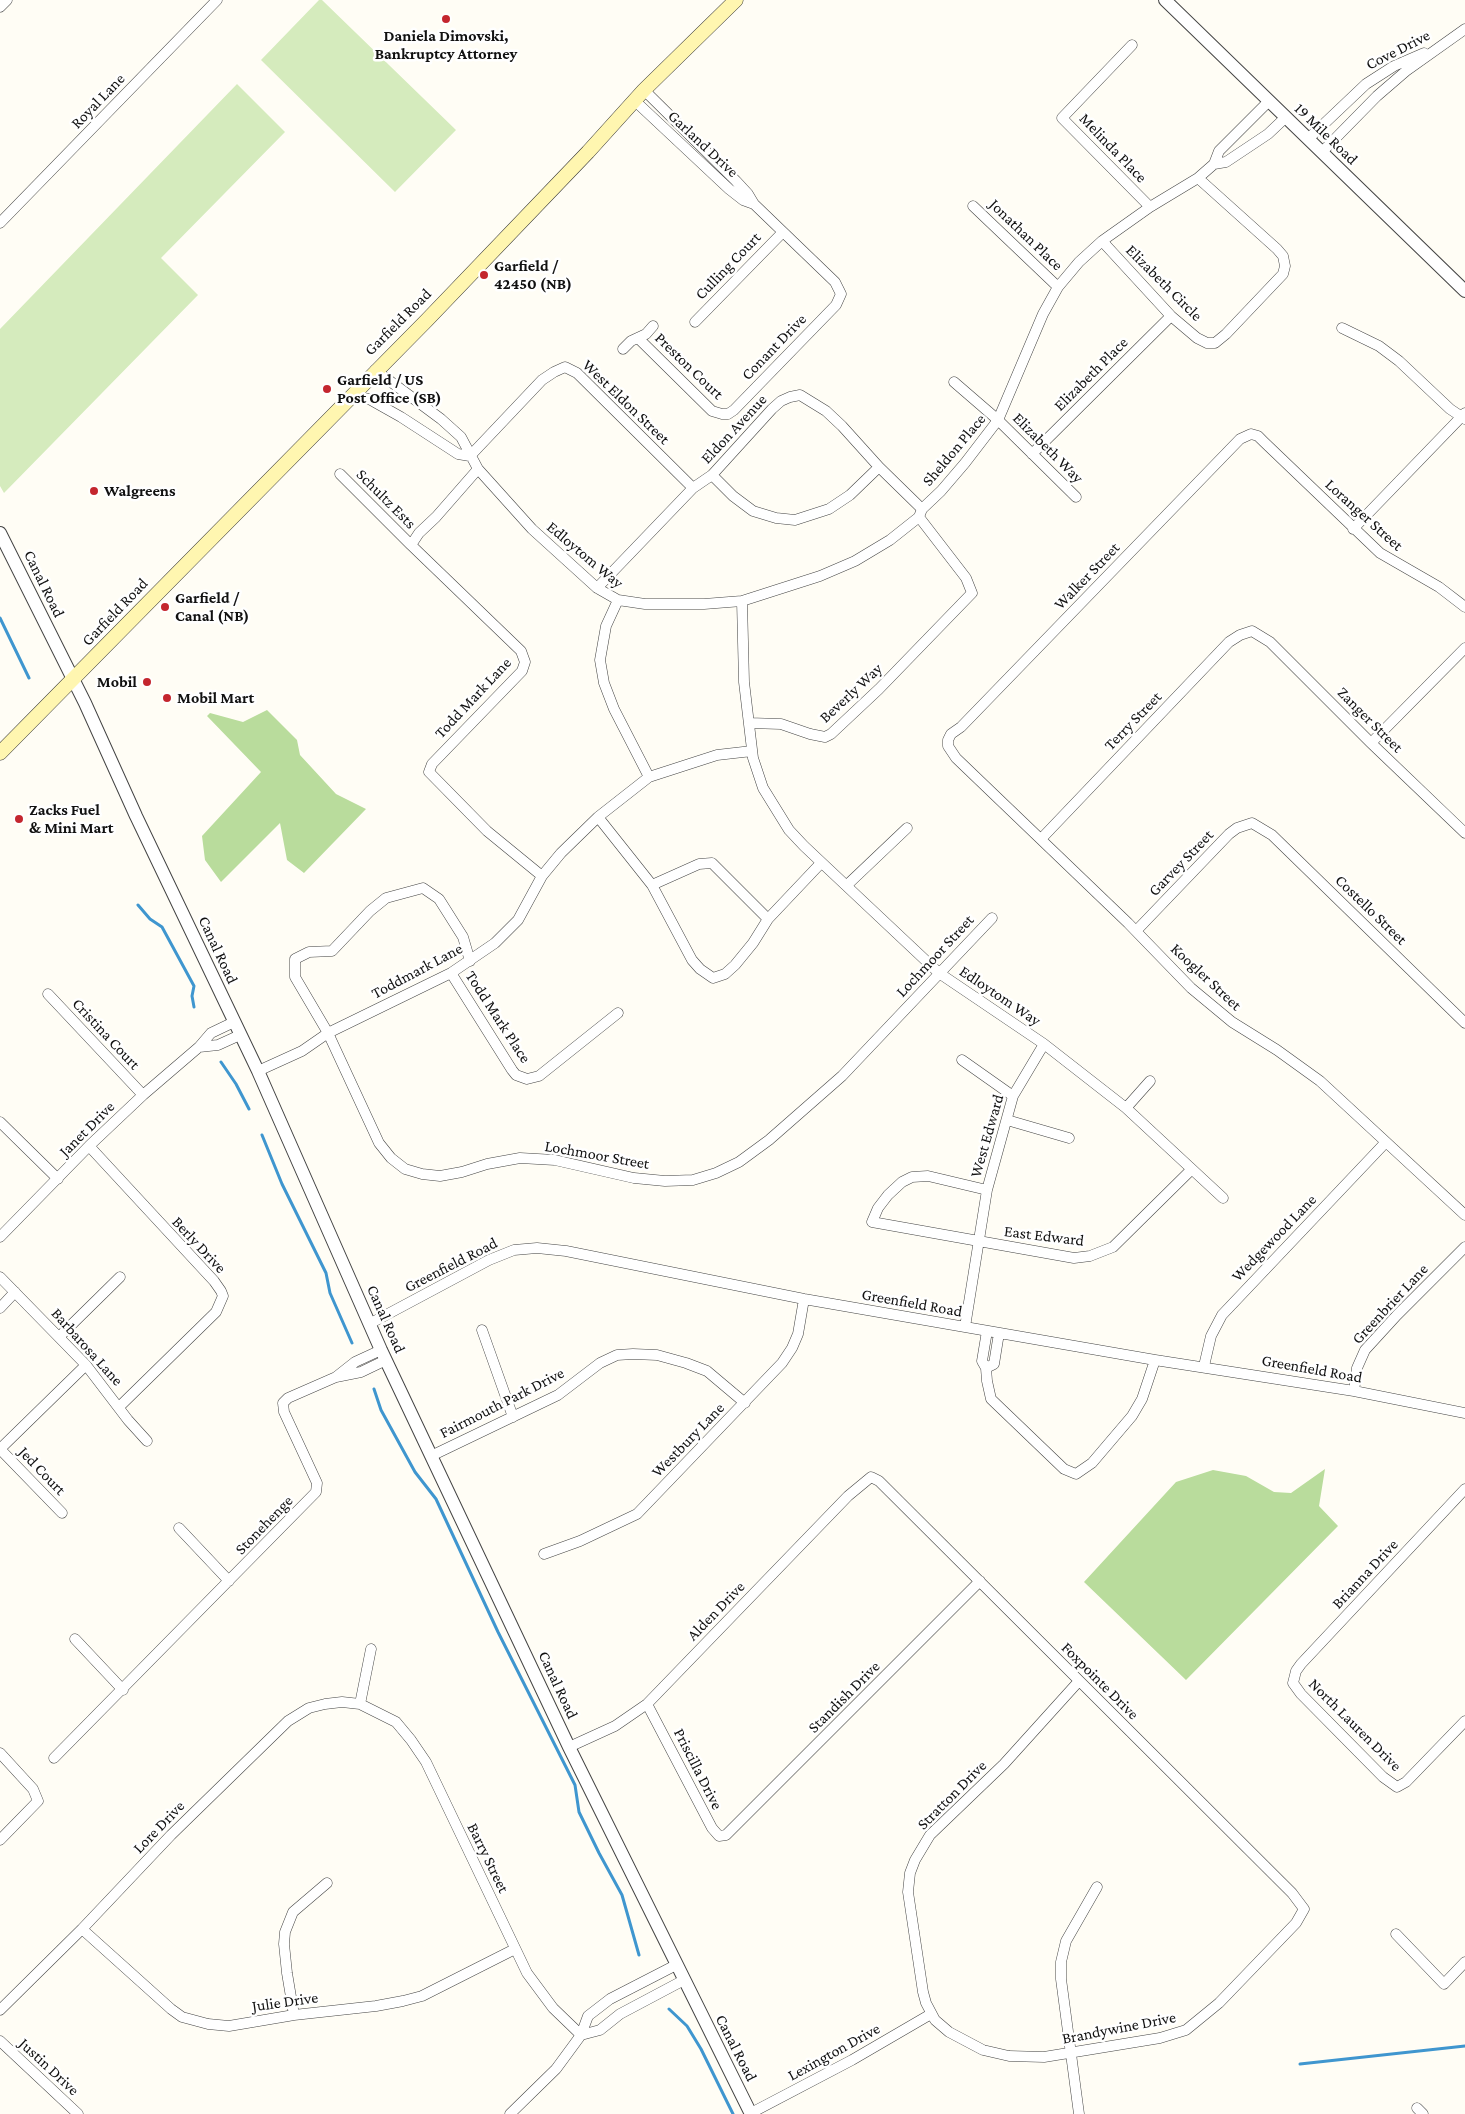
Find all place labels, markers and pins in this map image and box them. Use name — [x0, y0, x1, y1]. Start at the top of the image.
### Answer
marker: Daniela Dimovski, Bankruptcy Attorney — [440, 13, 452, 25]
place label: Daniela Dimovski, Bankruptcy Attorney — [375, 26, 517, 64]
place label: Garfield / 42450 (NB) — [494, 256, 572, 294]
marker: Garfield / 42450 (NB) — [478, 269, 490, 281]
place label: Garfield / US Post Office (SB) — [337, 370, 442, 408]
marker: Garfield / US Post Office (SB) — [321, 383, 333, 395]
place label: Walgreens — [104, 481, 176, 501]
marker: Walgreens — [88, 485, 100, 497]
place label: Garfield / Canal (NB) — [175, 588, 249, 626]
marker: Garfield / Canal (NB) — [159, 601, 171, 613]
place label: Mobil — [97, 672, 137, 692]
marker: Mobil — [141, 676, 153, 688]
place label: Mobil Mart — [177, 688, 254, 708]
marker: Mobil Mart — [161, 692, 173, 704]
place label: Zacks Fuel & Mini Mart — [29, 800, 114, 838]
marker: Zacks Fuel & Mini Mart — [13, 813, 25, 825]

